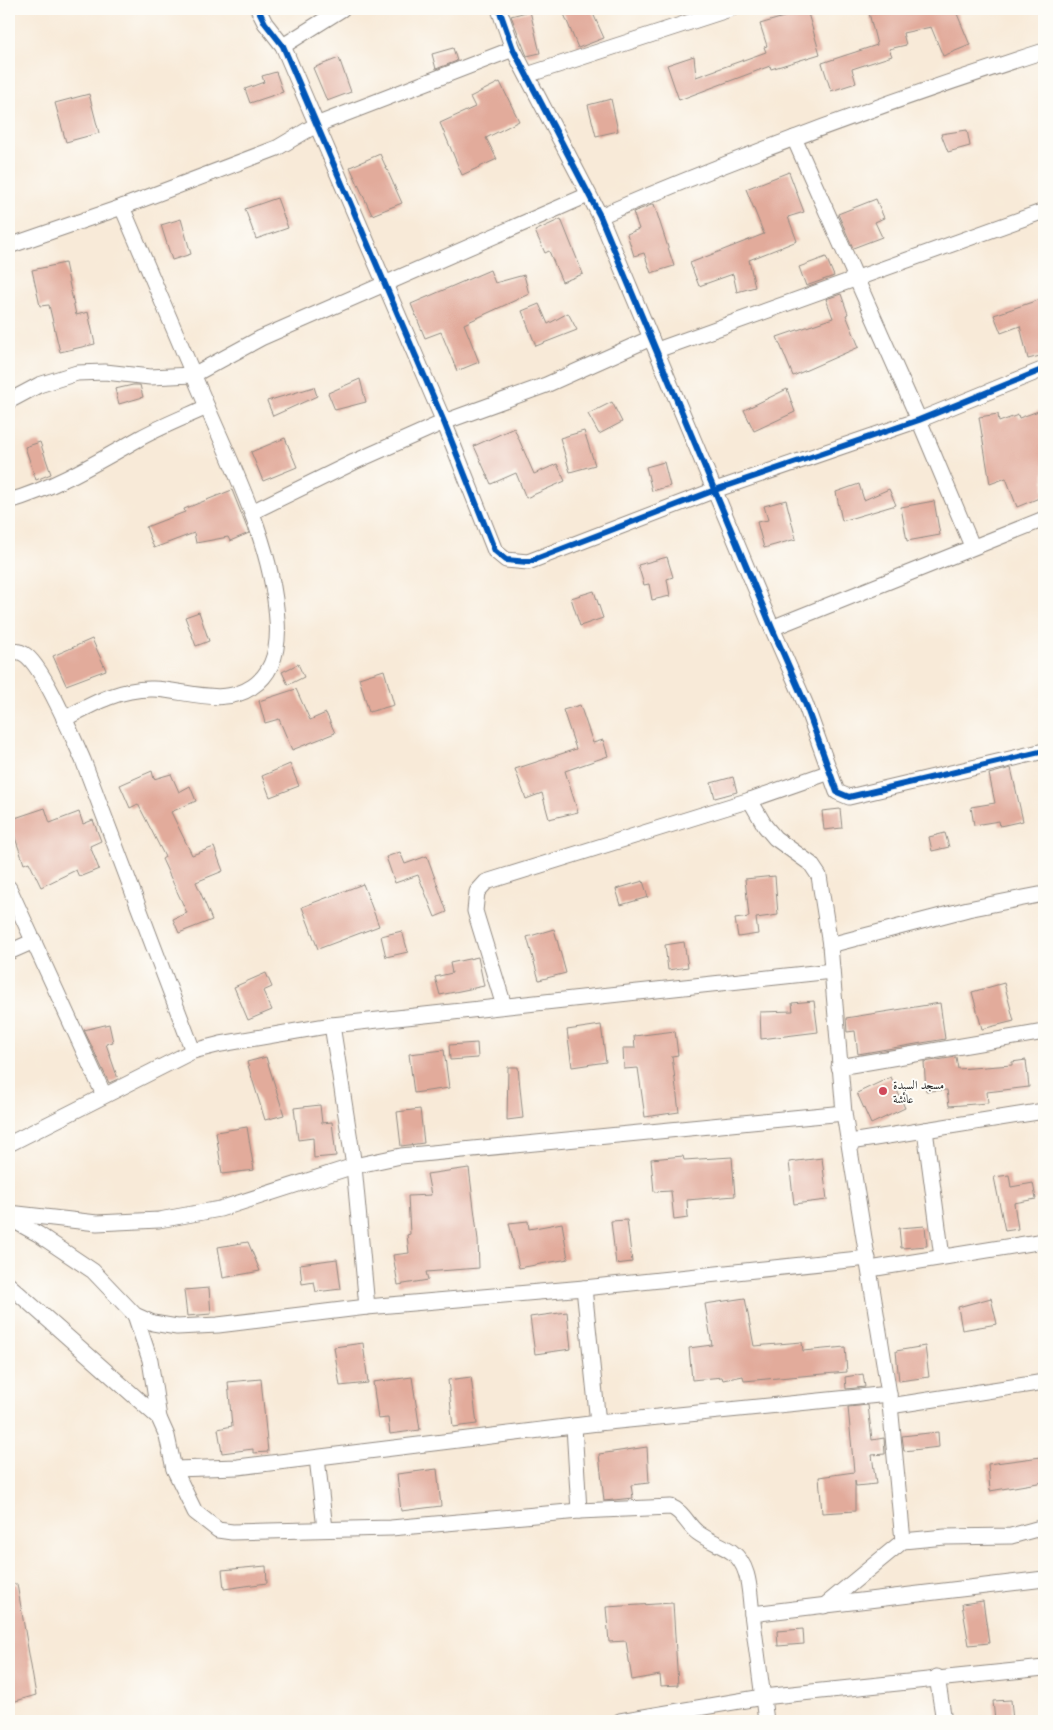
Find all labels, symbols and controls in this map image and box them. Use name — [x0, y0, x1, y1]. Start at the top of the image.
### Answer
place label: مسجد السيدة عائشة — [893, 1077, 944, 1106]
marker: مسجد السيدة عائشة — [877, 1085, 889, 1097]

